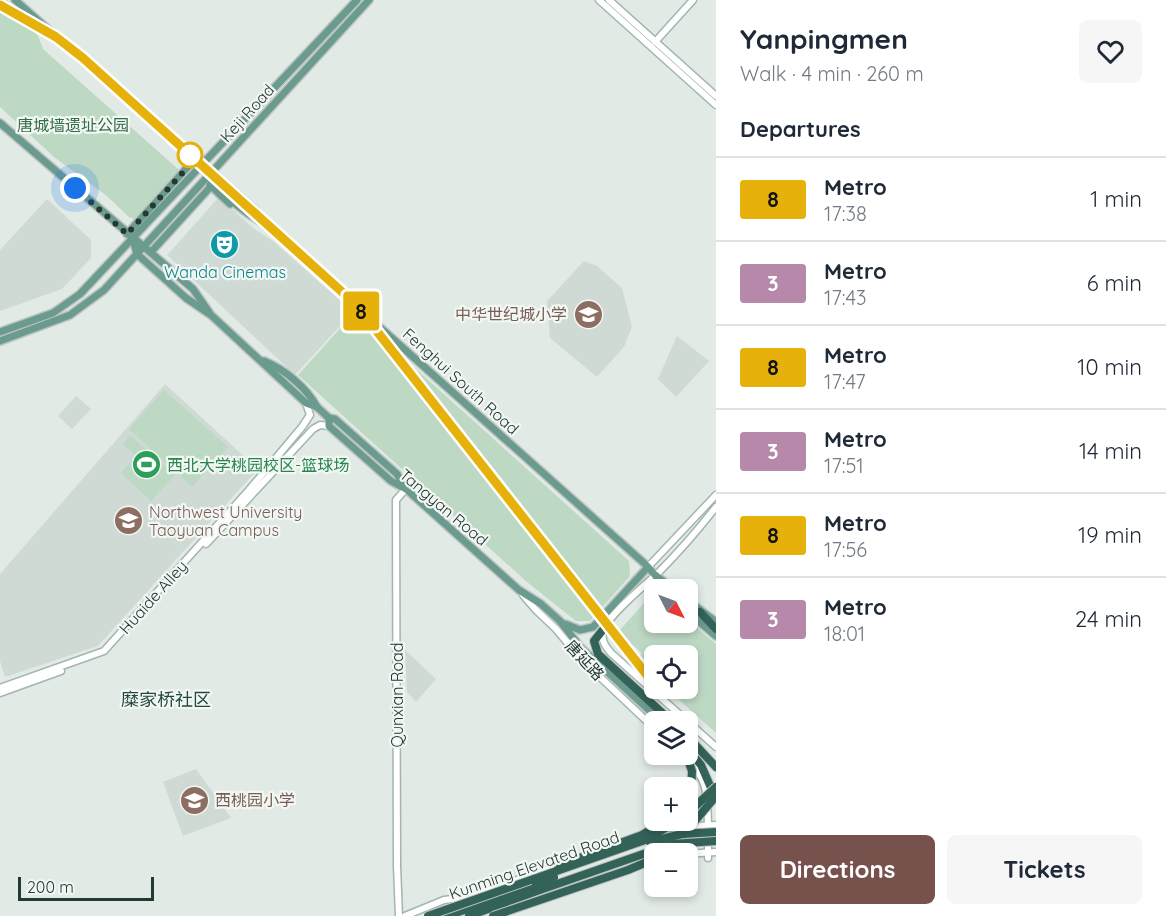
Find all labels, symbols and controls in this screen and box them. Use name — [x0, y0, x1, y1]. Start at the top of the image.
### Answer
button: heart — [1079, 20, 1142, 83]
text: Yanpingmen — [740, 21, 908, 56]
text: Walk · 4 min · 260 m — [740, 61, 924, 86]
street label: Keji Road — [216, 80, 278, 146]
park label: 唐城墙遗址公园 — [17, 115, 129, 135]
text: Departures — [740, 115, 861, 143]
unlabelled marker — [177, 142, 203, 168]
your location — [60, 173, 90, 203]
text: Metro — [824, 173, 887, 201]
text: 1 min — [1090, 185, 1142, 213]
text: 8 — [767, 186, 779, 212]
text: 17:38 — [824, 201, 867, 226]
theatre icon: Wanda Cinemas — [209, 228, 241, 260]
text: Metro — [824, 257, 887, 285]
place label: Wanda Cinemas — [164, 262, 286, 282]
text: 6 min — [1087, 269, 1142, 297]
text: 3 — [767, 270, 779, 296]
text: 17:43 — [824, 285, 866, 310]
line badge: 8 — [342, 292, 380, 330]
text: 8 — [355, 298, 367, 324]
school or university icon: 中华世纪城小学 — [572, 298, 604, 330]
place label: 中华世纪城小学 — [455, 304, 567, 324]
street label: Fenghui South Road — [399, 324, 523, 438]
text: Metro — [824, 341, 887, 369]
text: 10 min — [1077, 353, 1142, 381]
text: 8 — [767, 354, 779, 380]
text: 17:47 — [824, 369, 866, 394]
text: Metro — [824, 425, 887, 453]
text: 14 min — [1079, 437, 1142, 465]
text: 3 — [767, 438, 779, 464]
sports icon: 西北大学桃园校区-篮球场 — [130, 449, 162, 481]
text: 17:51 — [824, 453, 864, 478]
place label: 西北大学桃园校区-篮球场 — [167, 455, 349, 475]
street label: Tangyan Road — [396, 464, 492, 550]
place label: Northwest University Taoyuan Campus — [149, 502, 302, 540]
school or university icon: Northwest University Taoyuan Campus — [112, 505, 144, 537]
text: Metro — [824, 509, 887, 537]
text: 19 min — [1078, 521, 1142, 549]
text: 8 — [767, 522, 779, 548]
text: 17:56 — [824, 537, 867, 562]
street label: Huaide Alley — [115, 556, 191, 638]
north arrow — [644, 579, 698, 633]
map controls — [644, 579, 698, 897]
text: Metro — [824, 593, 887, 621]
text: 24 min — [1075, 605, 1142, 633]
text: 3 — [767, 606, 779, 632]
text: 18:01 — [824, 621, 865, 646]
street label: 唐延路 — [561, 636, 609, 684]
street label: Qunxian Road — [387, 643, 407, 747]
button: locate — [644, 645, 698, 699]
district label: 糜家桥社区 — [121, 688, 211, 711]
button: layers — [644, 711, 698, 765]
button: + — [644, 777, 698, 831]
school or university icon: 西桃园小学 — [178, 784, 210, 816]
place label: 西桃园小学 — [215, 790, 295, 810]
street label: Kunming Elevated Road — [446, 827, 622, 903]
button: Directions — [740, 835, 935, 904]
button: Tickets — [947, 835, 1142, 904]
button: − — [644, 843, 698, 897]
scale bar — [18, 874, 154, 902]
text: 200 m — [27, 877, 74, 897]

